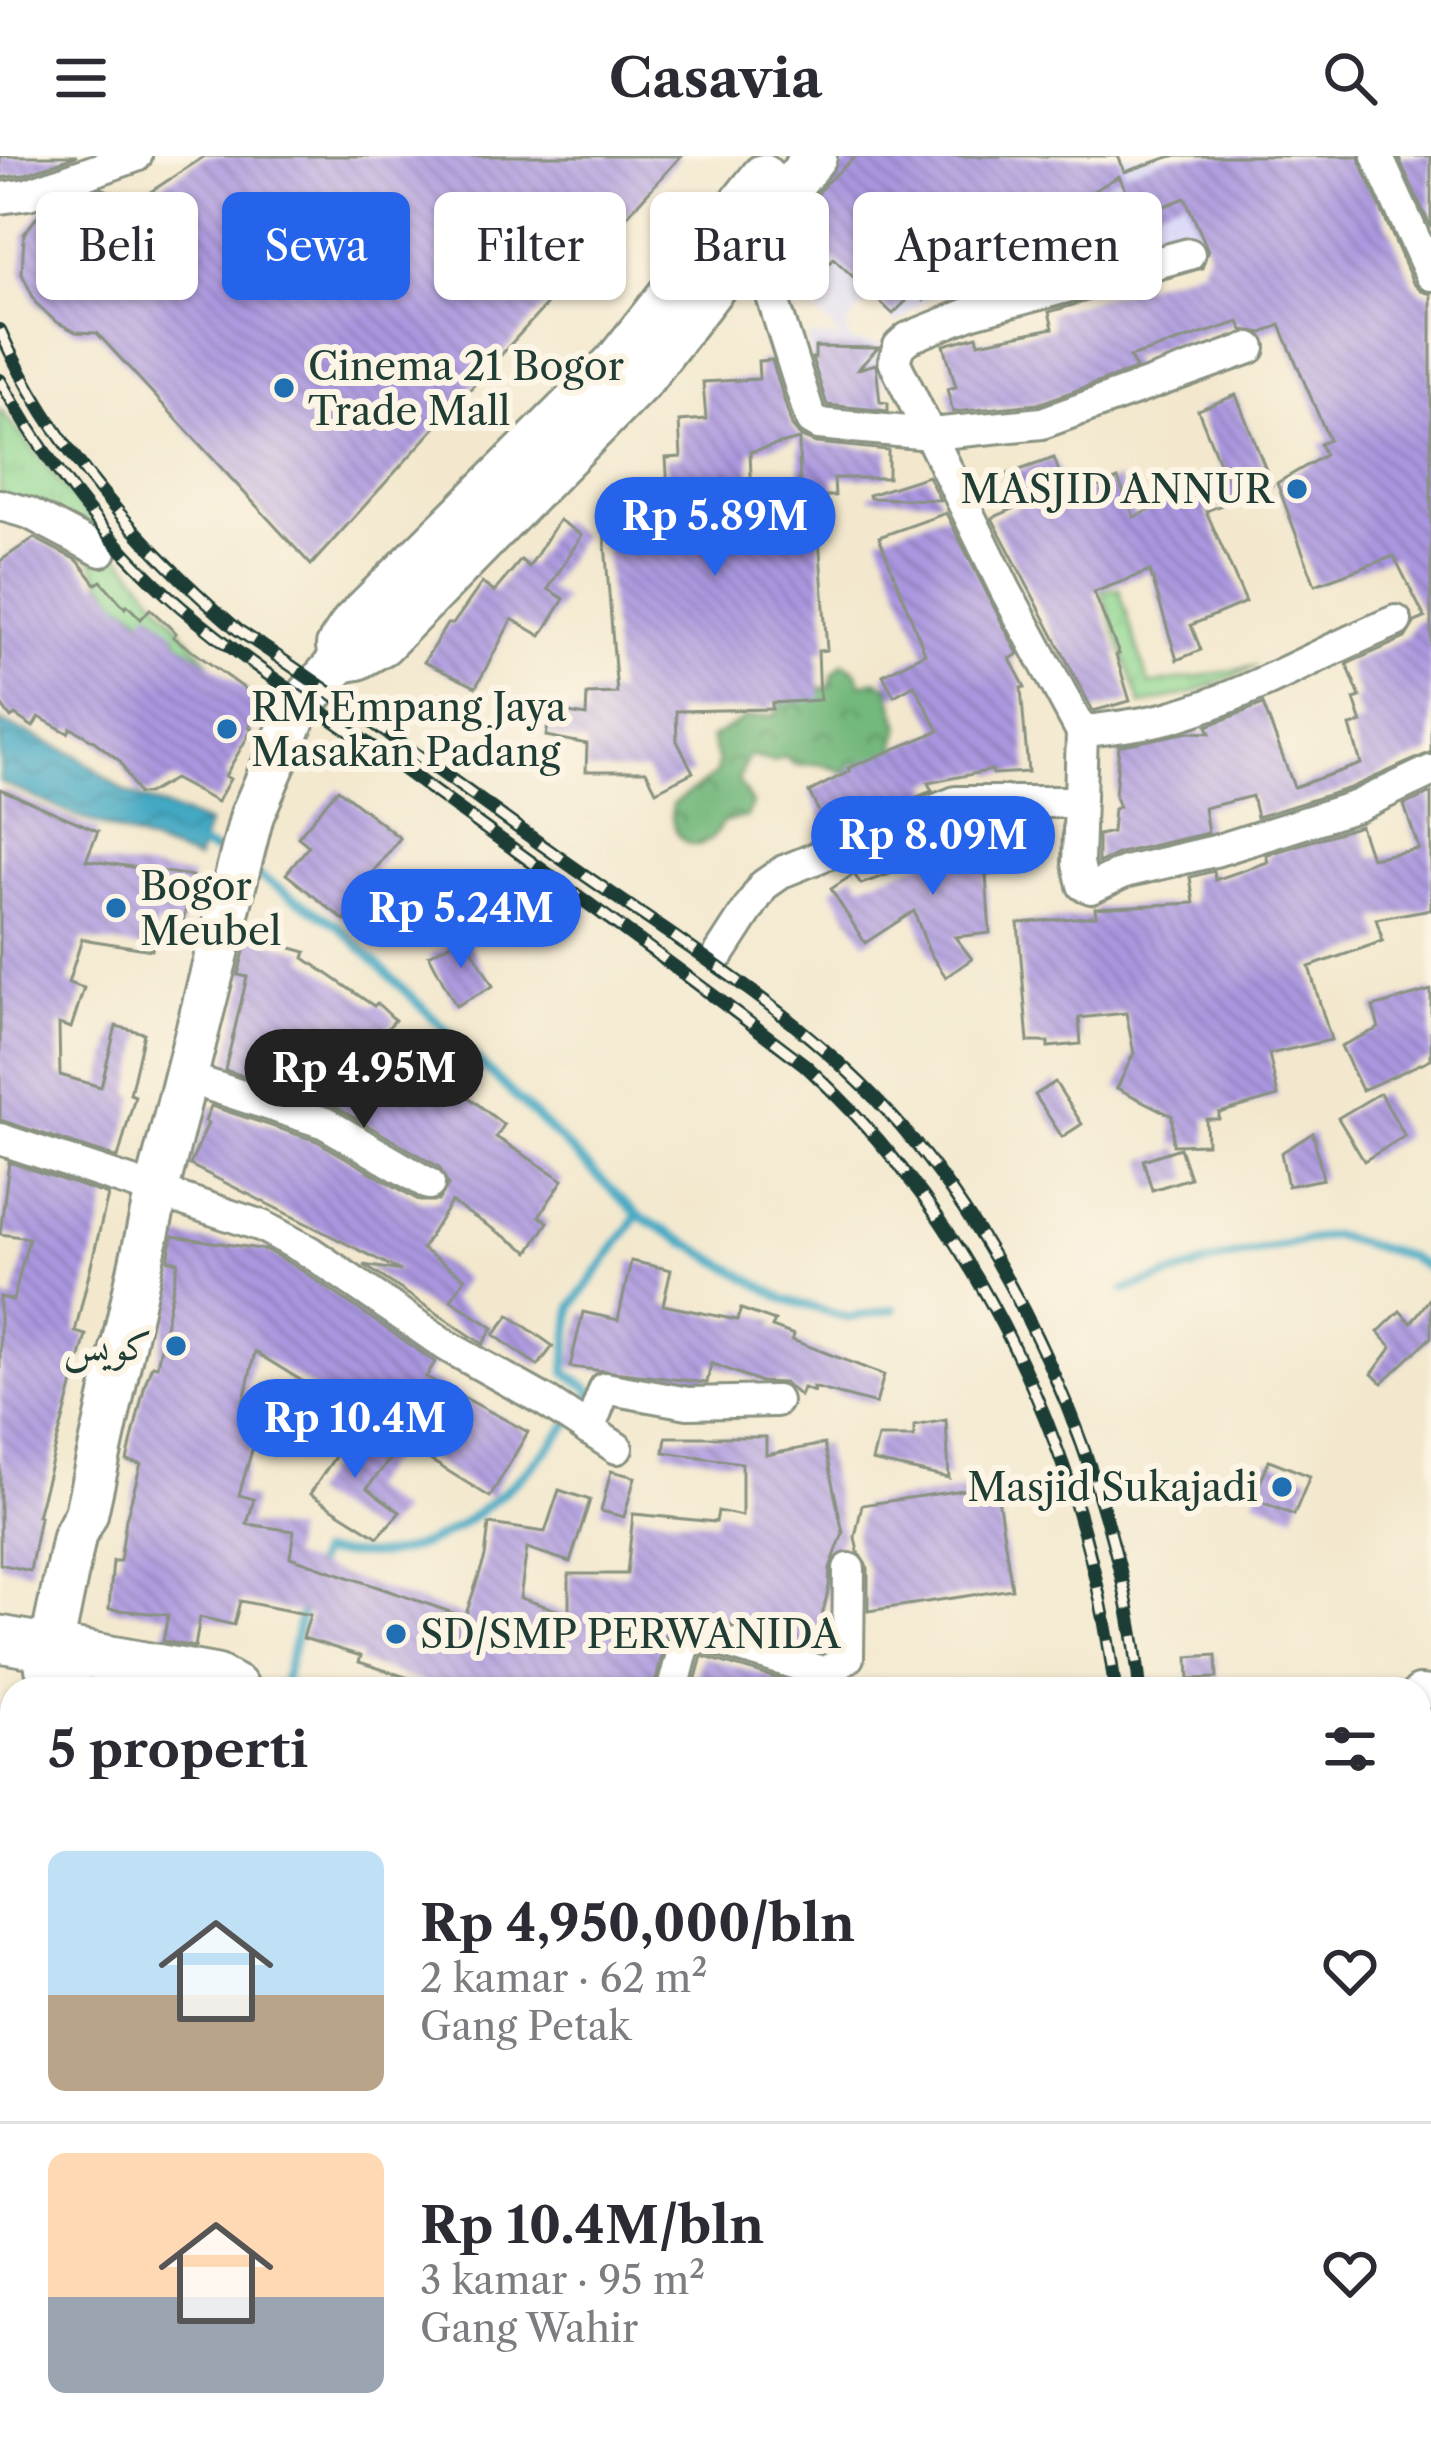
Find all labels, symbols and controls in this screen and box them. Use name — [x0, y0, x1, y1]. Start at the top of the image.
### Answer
icon: menu — [48, 45, 114, 111]
text: Casavia — [609, 45, 822, 111]
icon: search — [1317, 45, 1383, 111]
chip: Beli — [36, 192, 198, 300]
chip: Sewa — [222, 192, 410, 300]
chip: Filter — [434, 192, 626, 300]
chip: Baru — [650, 192, 829, 300]
chip: Apartemen — [853, 192, 1162, 300]
place label: Cinema 21 Bogor Trade Mall — [308, 342, 624, 435]
marker: Cinema 21 Bogor Trade Mall — [271, 375, 297, 401]
place label: MASJID ANNUR — [960, 465, 1275, 513]
marker: MASJID ANNUR — [1284, 476, 1310, 502]
pin: Rp 5.89M — [591, 477, 839, 579]
text: Rp 5.89M — [622, 492, 808, 540]
place label: RM Empang Jaya Masakan Padang — [251, 683, 567, 776]
marker: RM Empang Jaya Masakan Padang — [214, 716, 240, 742]
pin: Rp 8.09M — [809, 796, 1057, 898]
text: Rp 8.09M — [838, 811, 1028, 859]
place label: Bogor Meubel — [140, 862, 281, 955]
pin: Rp 5.24M — [337, 869, 585, 971]
text: Rp 5.24M — [368, 884, 554, 932]
marker: Bogor Meubel — [103, 895, 129, 921]
pin: Rp 4.95M — [240, 1029, 488, 1131]
text: Rp 4.95M — [271, 1044, 457, 1092]
place label: كويس — [64, 1322, 152, 1374]
marker: كويس — [163, 1333, 189, 1359]
pin: Rp 10.4M — [231, 1379, 479, 1481]
text: Rp 10.4M — [264, 1394, 446, 1442]
place label: Masjid Sukajadi — [967, 1463, 1258, 1511]
marker: Masjid Sukajadi — [1269, 1474, 1295, 1500]
place label: SD/SMP PERWANIDA — [420, 1610, 842, 1658]
marker: SD/SMP PERWANIDA — [383, 1621, 409, 1647]
icon: filters — [1317, 1716, 1383, 1782]
text: 5 properti — [48, 1718, 308, 1780]
text: Rp 4,950,000/bln — [420, 1892, 855, 1954]
icon: home — [144, 1899, 288, 2043]
icon: heart — [1317, 1938, 1383, 2004]
text: 2 kamar · 62 m² — [420, 1954, 707, 2002]
text: Gang Petak — [420, 2002, 631, 2050]
text: Rp 10.4M/bln — [420, 2194, 764, 2256]
icon: home — [144, 2201, 288, 2345]
icon: heart — [1317, 2240, 1383, 2306]
text: 3 kamar · 95 m² — [420, 2256, 705, 2304]
text: Gang Wahir — [420, 2304, 638, 2352]

